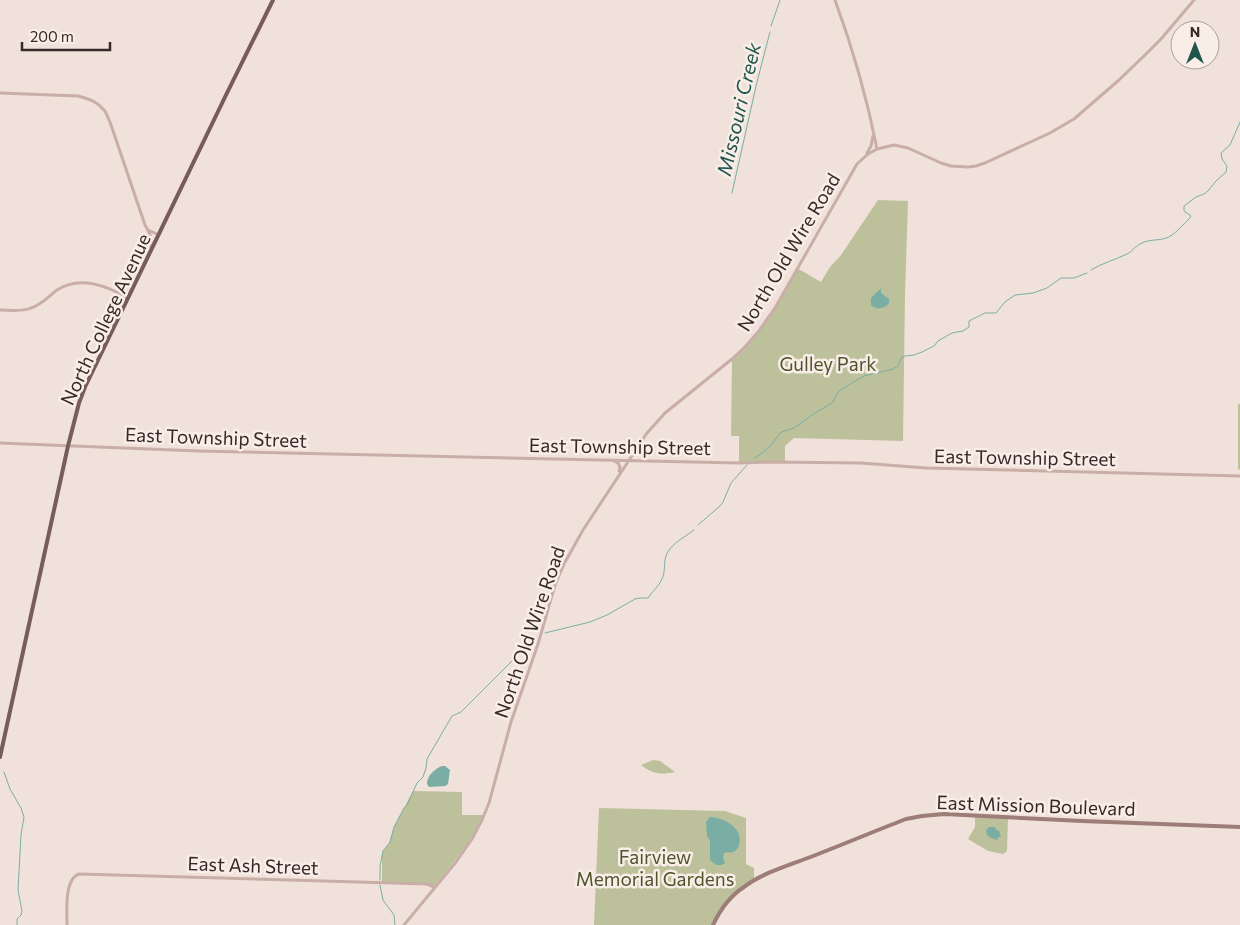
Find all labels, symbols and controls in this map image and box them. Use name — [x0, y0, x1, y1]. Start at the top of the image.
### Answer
scale bar — [22, 20, 110, 52]
north arrow — [1170, 20, 1220, 70]
text: N — [1190, 23, 1200, 40]
text: 200 m — [30, 27, 74, 45]
water label: Missouri Creek — [711, 39, 765, 178]
street label: North Old Wire Road — [732, 169, 844, 335]
street label: North College Avenue — [55, 230, 155, 408]
park label: Gulley Park — [779, 352, 877, 375]
street label: East Township Street — [125, 422, 308, 452]
street label: East Township Street — [529, 433, 711, 459]
street label: East Township Street — [934, 444, 1116, 470]
street label: North Old Wire Road — [489, 543, 569, 721]
street label: East Mission Boulevard — [936, 790, 1136, 820]
park label: Fairview Memorial Gardens — [576, 845, 734, 890]
street label: East Ash Street — [187, 851, 319, 879]

